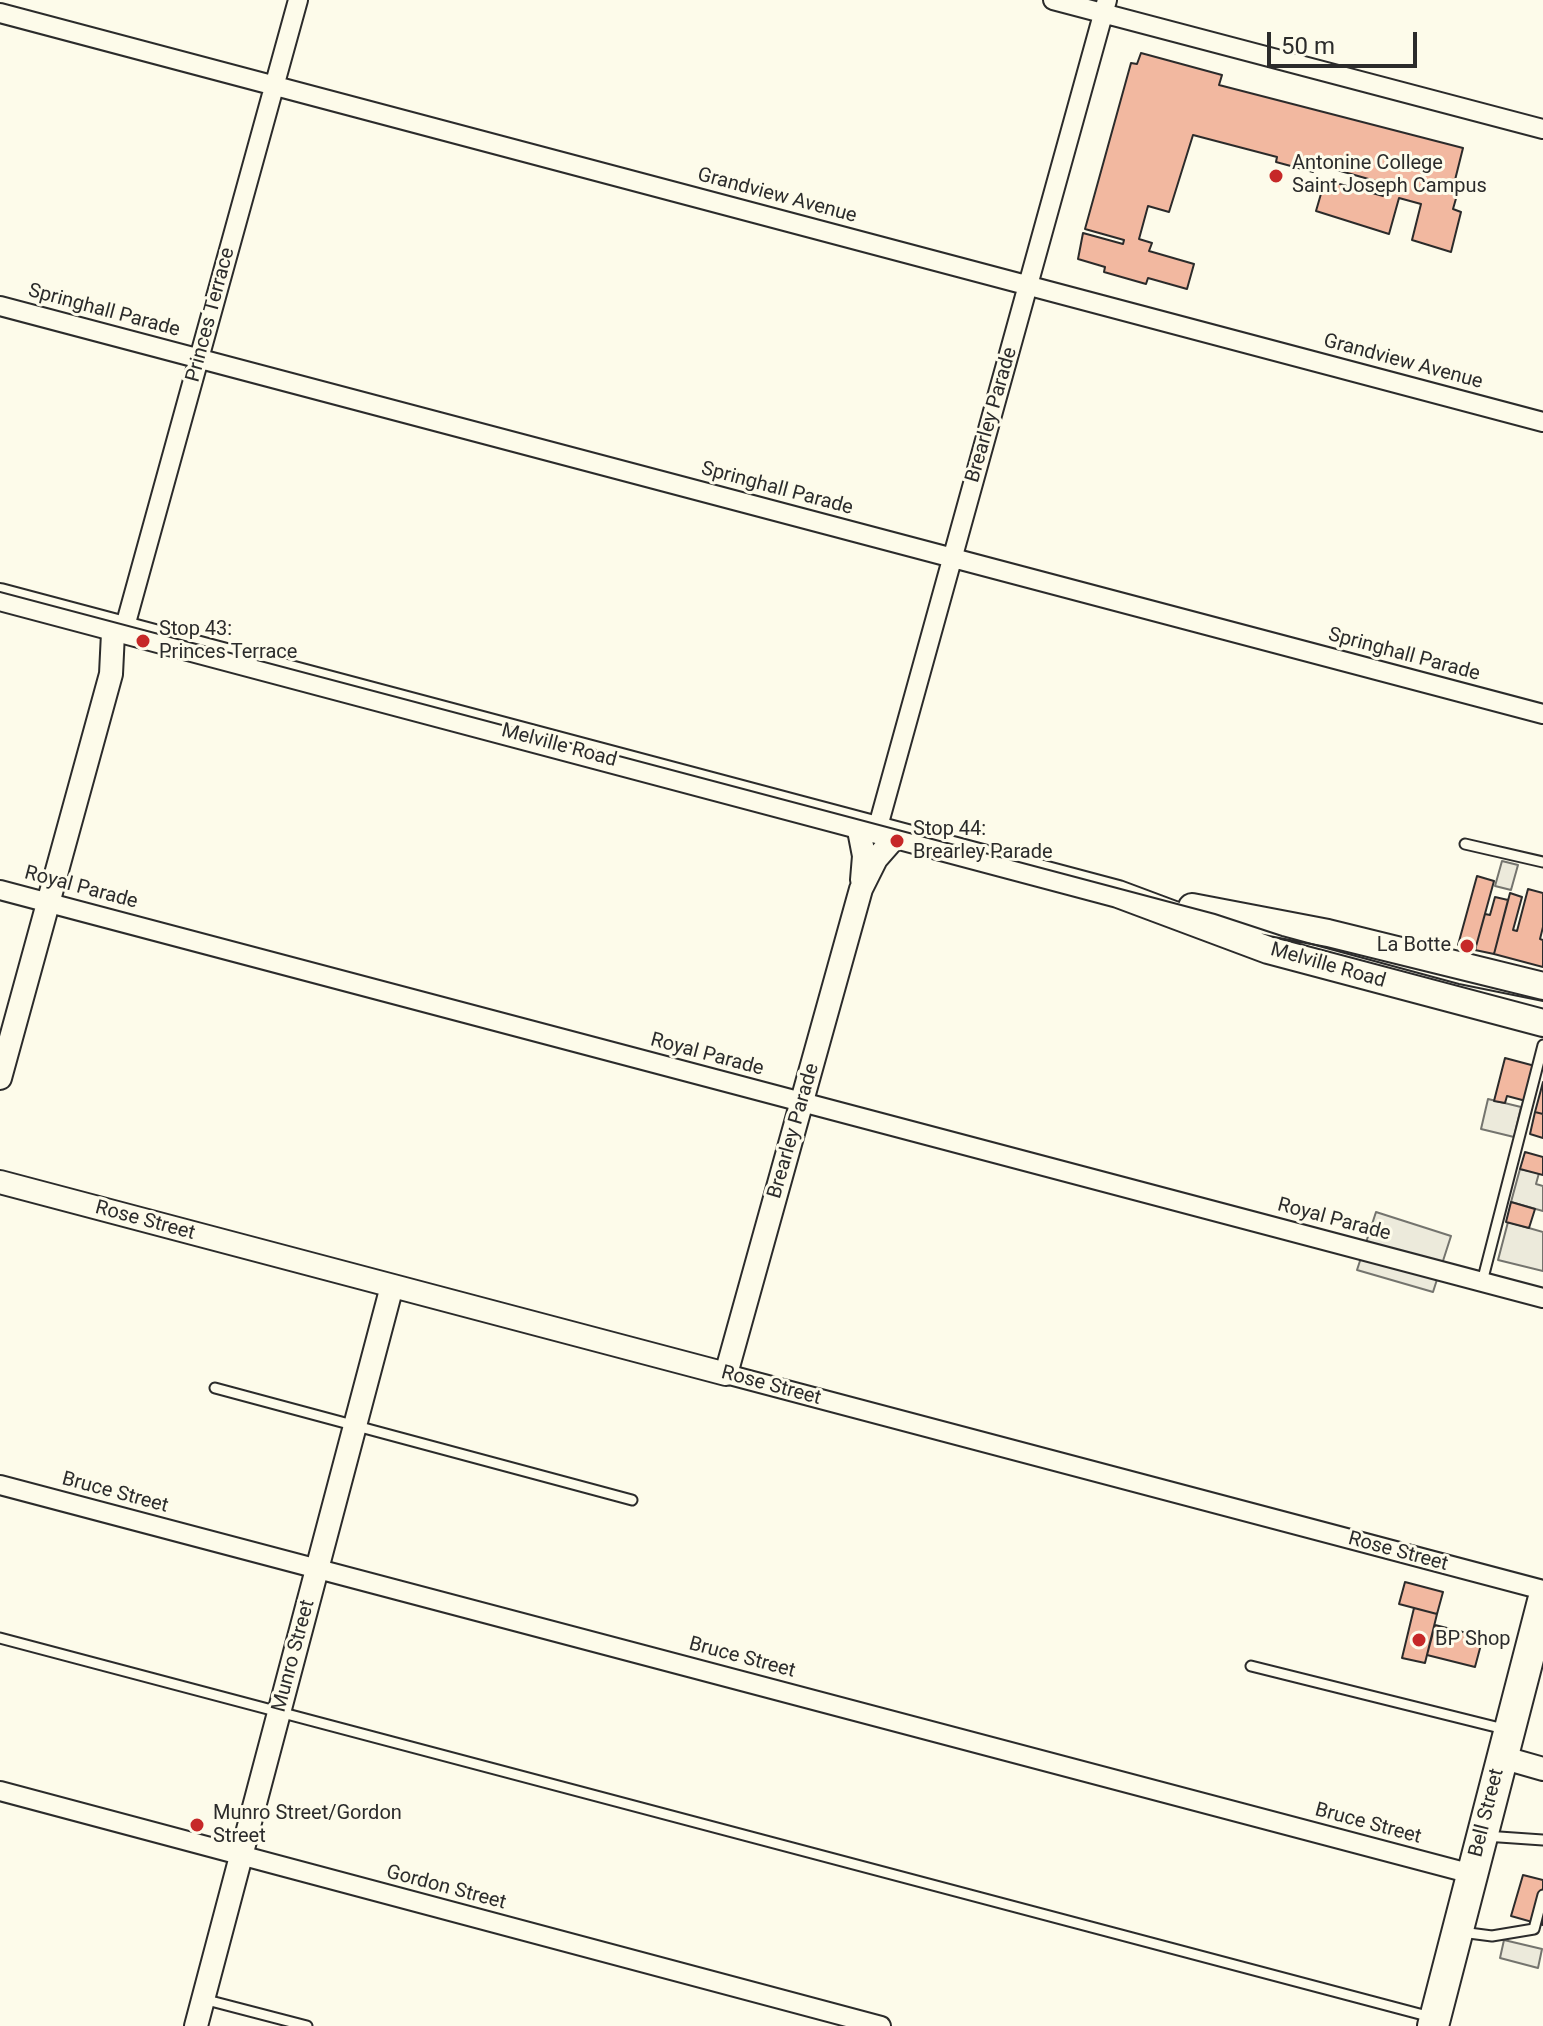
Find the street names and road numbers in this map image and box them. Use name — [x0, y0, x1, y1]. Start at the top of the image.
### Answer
street label: Grandview Avenue — [695, 163, 859, 229]
street label: Princes Terrace — [182, 245, 240, 385]
street label: Springhall Parade — [25, 279, 183, 343]
street label: Grandview Avenue — [1321, 329, 1485, 395]
street label: Brearley Parade — [961, 345, 1023, 485]
street label: Springhall Parade — [698, 457, 856, 521]
street label: Springhall Parade — [1325, 623, 1483, 687]
street label: Melville Road — [499, 719, 619, 773]
street label: Royal Parade — [22, 861, 140, 915]
street label: Melville Road — [1268, 938, 1388, 994]
street label: Royal Parade — [648, 1028, 766, 1082]
street label: Brearley Parade — [763, 1061, 825, 1201]
street label: Royal Parade — [1275, 1193, 1393, 1247]
street label: Rose Street — [92, 1196, 198, 1246]
street label: Rose Street — [718, 1361, 824, 1411]
street label: Bruce Street — [59, 1467, 171, 1519]
street label: Rose Street — [1345, 1527, 1451, 1577]
street label: Munro Street — [267, 1597, 321, 1715]
street label: Bruce Street — [686, 1632, 798, 1684]
street label: Bell Street — [1464, 1766, 1510, 1860]
street label: Bruce Street — [1312, 1798, 1424, 1850]
street label: Gordon Street — [383, 1860, 509, 1916]

